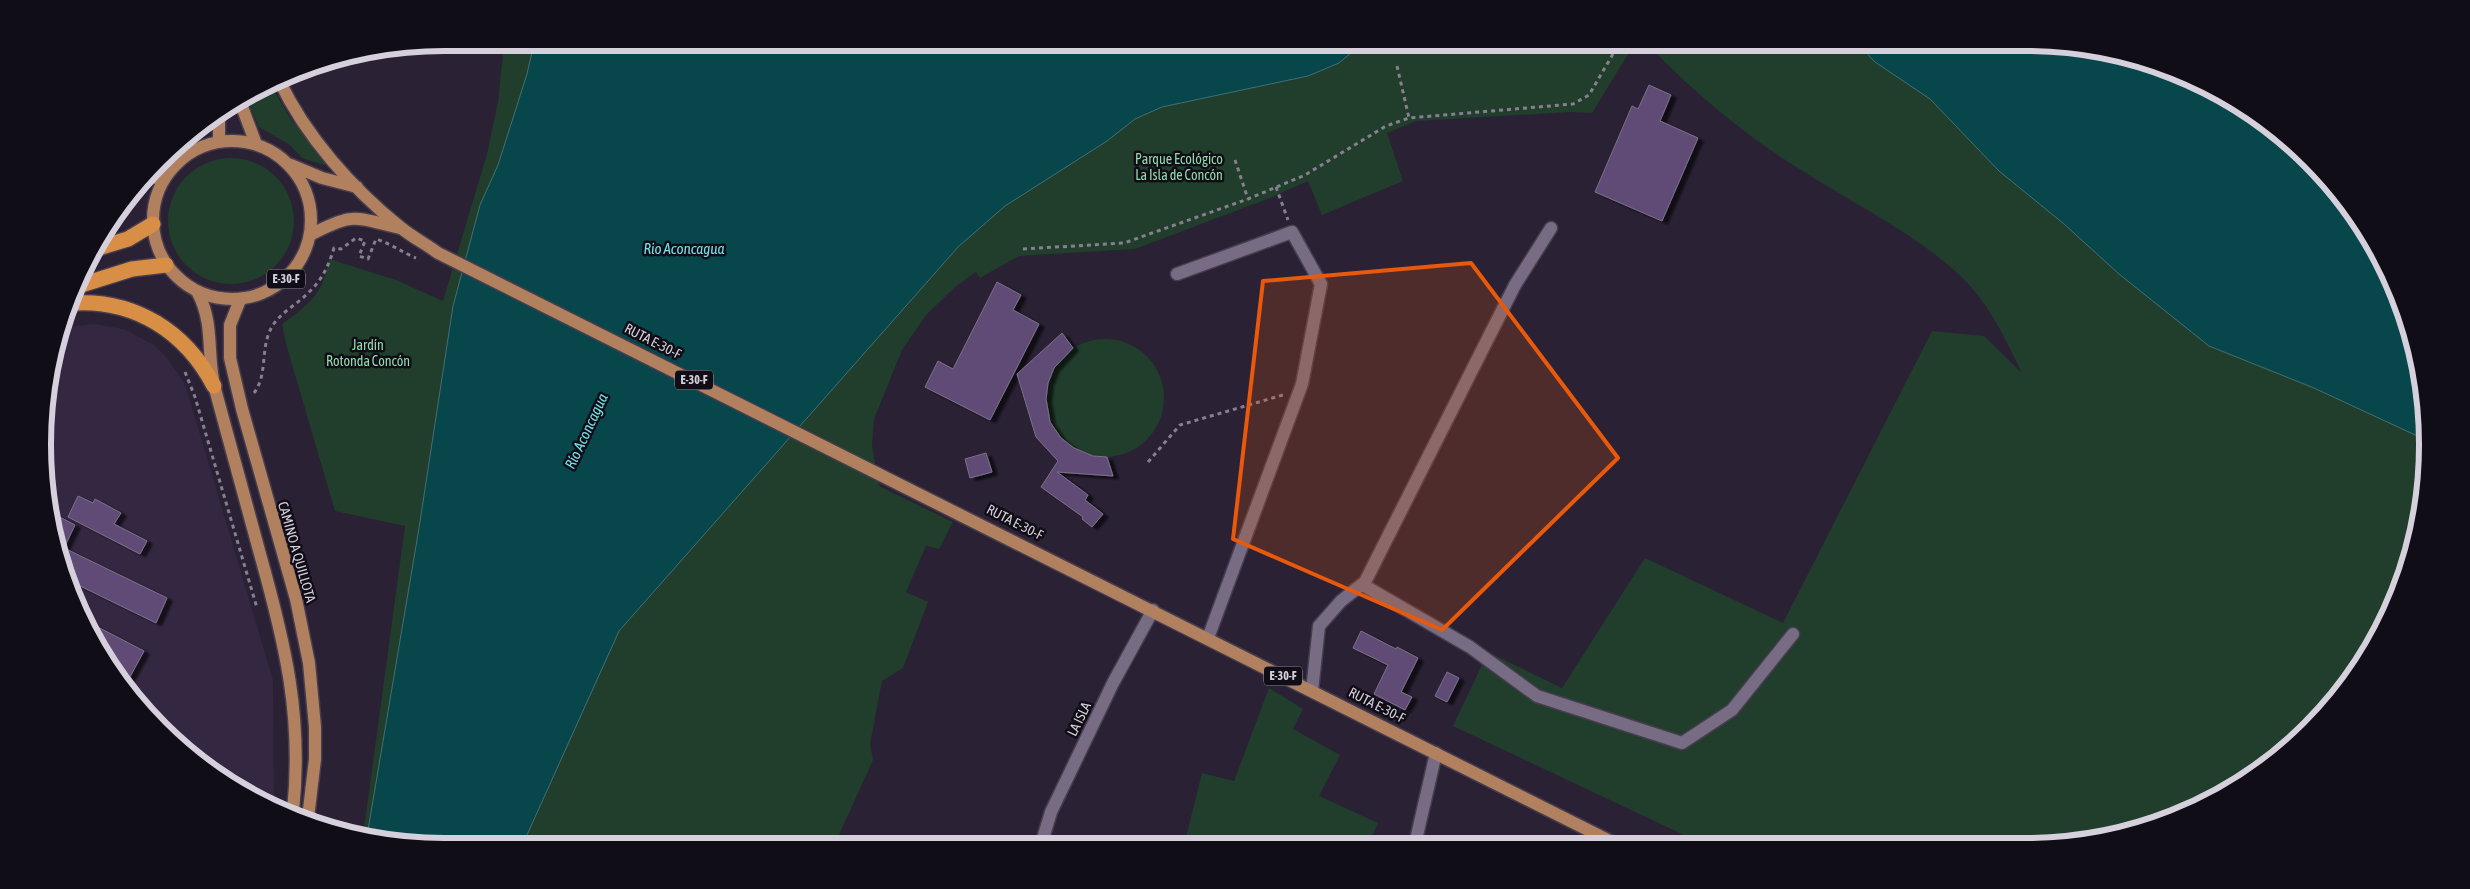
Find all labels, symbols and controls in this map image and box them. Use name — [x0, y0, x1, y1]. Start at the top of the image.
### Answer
park label: Parque Ecológico La Isla de Concón — [1135, 151, 1223, 183]
water label: Rio Aconcagua — [643, 240, 725, 257]
road number: E-30-F — [267, 270, 305, 288]
street label: RUTA E-30-F — [622, 320, 684, 362]
park label: Jardín Rotonda Concón — [326, 337, 410, 369]
road number: E-30-F — [675, 370, 713, 390]
water label: Río Aconcagua — [561, 391, 611, 471]
street label: CAMINO A QUILLOTA — [275, 500, 319, 604]
street label: RUTA E-30-F — [984, 501, 1046, 543]
road number: E-30-F — [1264, 666, 1302, 686]
street label: RUTA E-30-F — [1346, 684, 1408, 726]
street label: LA ISLA — [1064, 699, 1094, 739]

